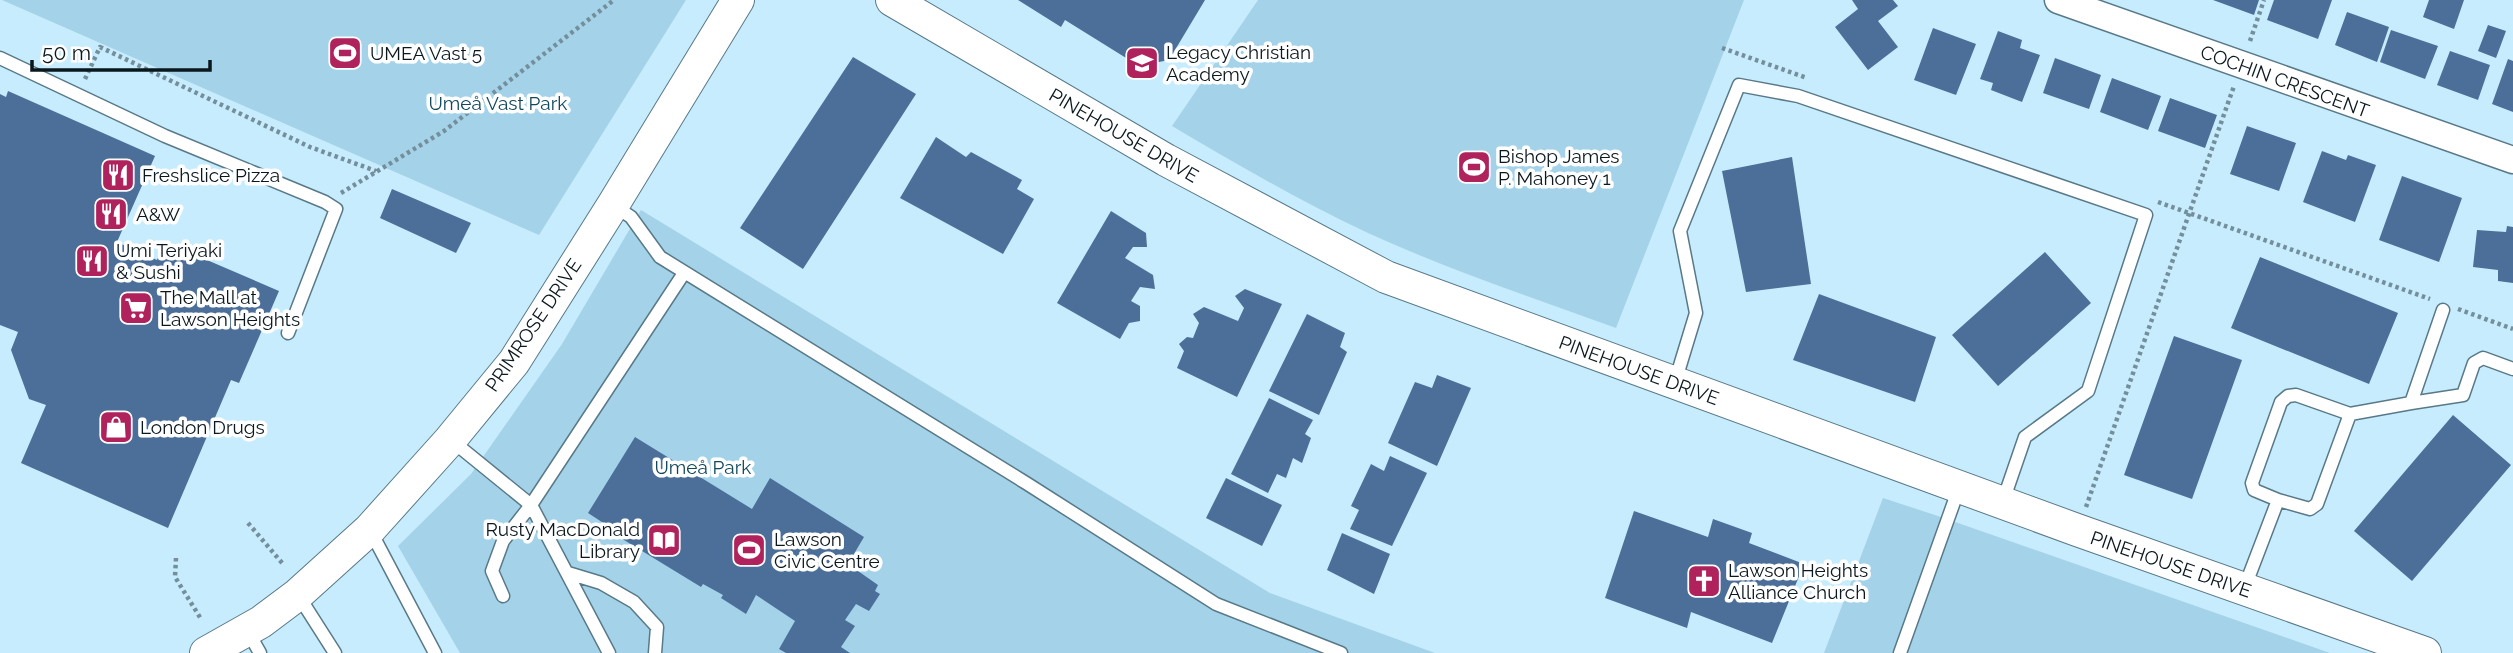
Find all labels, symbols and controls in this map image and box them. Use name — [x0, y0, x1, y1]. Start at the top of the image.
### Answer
scale bar — [32, 28, 210, 72]
sports icon: UMEA Vast 5 — [326, 34, 364, 72]
text: 50 m — [42, 40, 91, 65]
street label: COCHIN CRESCENT — [2198, 40, 2373, 122]
place label: Legacy Christian Academy — [1166, 41, 1311, 85]
place label: UMEA Vast 5 — [370, 42, 482, 64]
school or university icon: Legacy Christian Academy — [1123, 44, 1161, 82]
street label: PINEHOUSE DRIVE — [1046, 83, 1202, 187]
park label: Umeå Vast Park — [429, 92, 567, 114]
place label: Bishop James P. Mahoney 1 — [1498, 145, 1620, 189]
sports icon: Bishop James P. Mahoney 1 — [1455, 148, 1493, 186]
restaurant icon: Freshslice Pizza — [99, 156, 137, 194]
place label: Freshslice Pizza — [142, 164, 280, 186]
restaurant icon: A&W — [92, 195, 130, 233]
place label: A&W — [136, 203, 180, 225]
place label: Umi Teriyaki & Sushi — [116, 239, 222, 283]
restaurant icon: Umi Teriyaki & Sushi — [73, 242, 111, 280]
street label: PRIMROSE DRIVE — [480, 254, 586, 396]
place label: The Mall at Lawson Heights — [160, 286, 300, 330]
supermarket icon: The Mall at Lawson Heights — [117, 289, 155, 327]
street label: PINEHOUSE DRIVE — [1556, 331, 1722, 409]
shop icon: London Drugs — [97, 408, 135, 446]
place label: London Drugs — [140, 416, 265, 438]
park label: Umeå Park — [655, 456, 751, 478]
place label: Rusty MacDonald Library — [486, 518, 640, 562]
library icon: Rusty MacDonald Library — [645, 521, 683, 559]
street label: PINEHOUSE DRIVE — [2088, 526, 2254, 602]
place label: Lawson Civic Centre — [774, 528, 880, 572]
sports icon: Lawson Civic Centre — [730, 531, 768, 569]
place label: Lawson Heights Alliance Church — [1728, 559, 1868, 603]
church icon: Lawson Heights Alliance Church — [1685, 562, 1723, 600]

